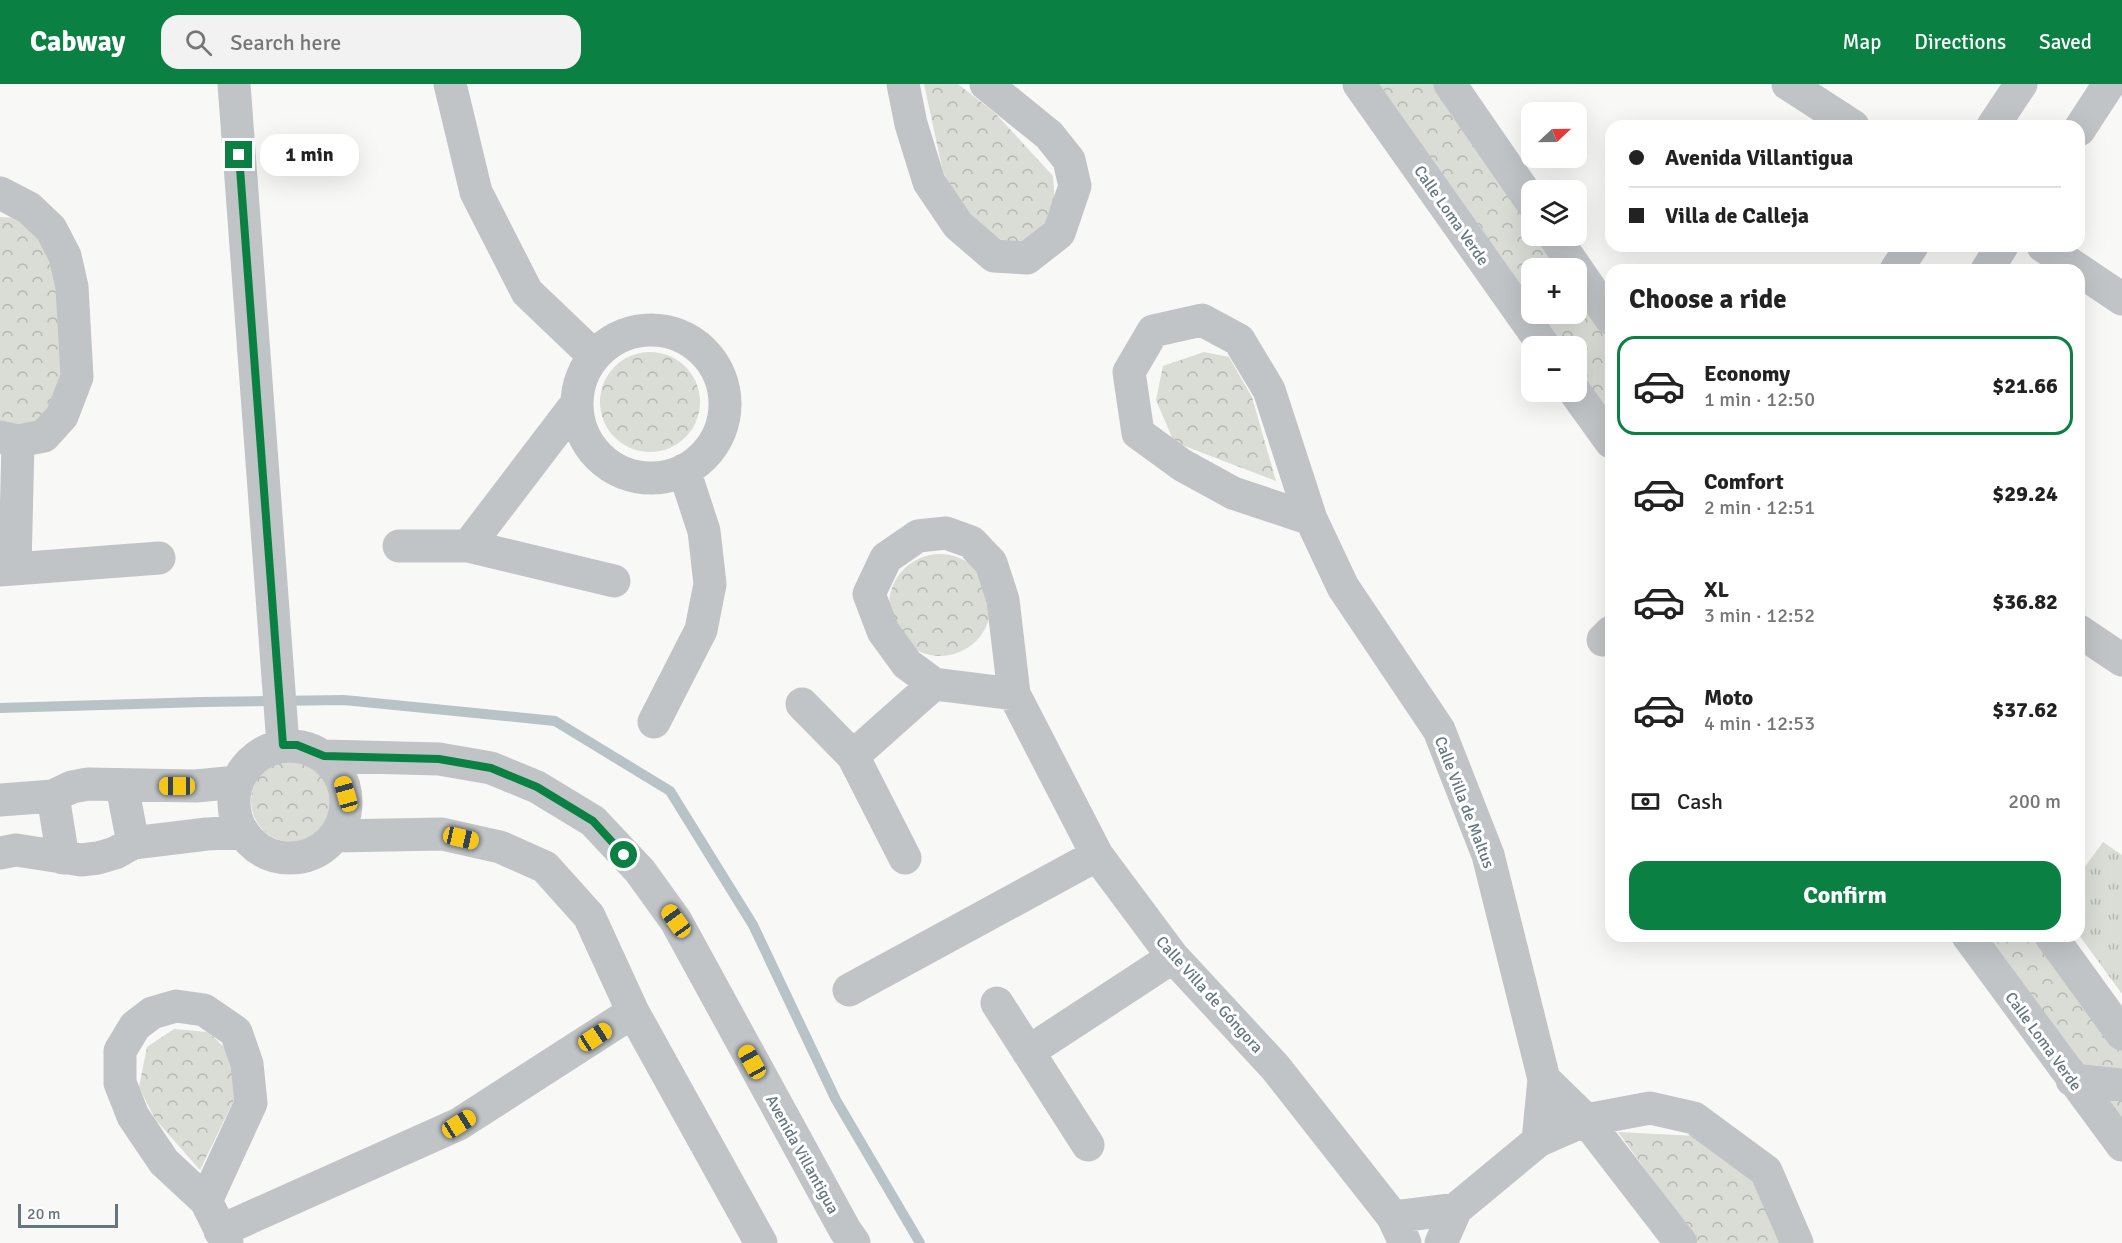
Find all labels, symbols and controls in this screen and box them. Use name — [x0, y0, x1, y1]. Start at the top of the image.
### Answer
search box — [161, 15, 581, 69]
text: Cabway — [30, 25, 125, 59]
icon: search — [182, 26, 215, 59]
text: Search here — [230, 29, 341, 56]
text: Map — [1843, 29, 1881, 55]
text: Directions — [1914, 29, 2006, 55]
text: Saved — [2039, 29, 2092, 55]
north arrow — [1521, 102, 1587, 168]
map controls — [1521, 102, 1587, 402]
callout: 1 min — [260, 134, 359, 176]
route end — [225, 141, 252, 168]
text: 1 min — [285, 142, 334, 167]
text: Avenida Villantigua — [1665, 144, 1853, 171]
street label: Calle Loma Verde — [1409, 162, 1493, 269]
button: layers — [1521, 180, 1587, 246]
text: Villa de Calleja — [1665, 202, 1809, 229]
button: + — [1521, 258, 1587, 324]
text: Choose a ride — [1629, 283, 1787, 316]
button: − — [1521, 336, 1587, 402]
icon: car — [1632, 359, 1686, 413]
text: Economy — [1704, 360, 1790, 387]
text: $21.66 — [1992, 372, 2058, 399]
text: 1 min · 12:50 — [1704, 387, 1815, 412]
icon: car — [1632, 467, 1686, 521]
text: Comfort — [1704, 468, 1784, 495]
text: $29.24 — [1992, 480, 2058, 507]
text: 2 min · 12:51 — [1704, 495, 1815, 520]
icon: car — [1632, 575, 1686, 629]
text: XL — [1704, 576, 1729, 603]
text: $36.82 — [1992, 588, 2058, 615]
text: 3 min · 12:52 — [1704, 603, 1815, 628]
icon: car — [1632, 683, 1686, 737]
text: Moto — [1704, 684, 1753, 711]
text: $37.62 — [1992, 696, 2058, 723]
text: 4 min · 12:53 — [1704, 711, 1815, 736]
street label: Calle Villa de Maltus — [1430, 734, 1498, 871]
car — [332, 774, 360, 814]
car — [159, 777, 195, 795]
icon: cash — [1629, 785, 1662, 818]
text: Cash — [1677, 788, 1723, 815]
text: 200 m — [2008, 789, 2061, 814]
car — [441, 825, 481, 851]
route start — [610, 841, 637, 868]
button: Confirm — [1629, 861, 2061, 930]
car — [658, 901, 694, 941]
street label: Calle Villa de Góngora — [1151, 932, 1267, 1057]
street label: Calle Loma Verde — [2001, 988, 2086, 1095]
car — [575, 1020, 615, 1054]
car — [735, 1042, 769, 1082]
street label: Avenida Villantigua — [761, 1092, 843, 1217]
car — [439, 1107, 479, 1141]
scale bar — [18, 1201, 118, 1228]
text: 20 m — [27, 1204, 61, 1224]

